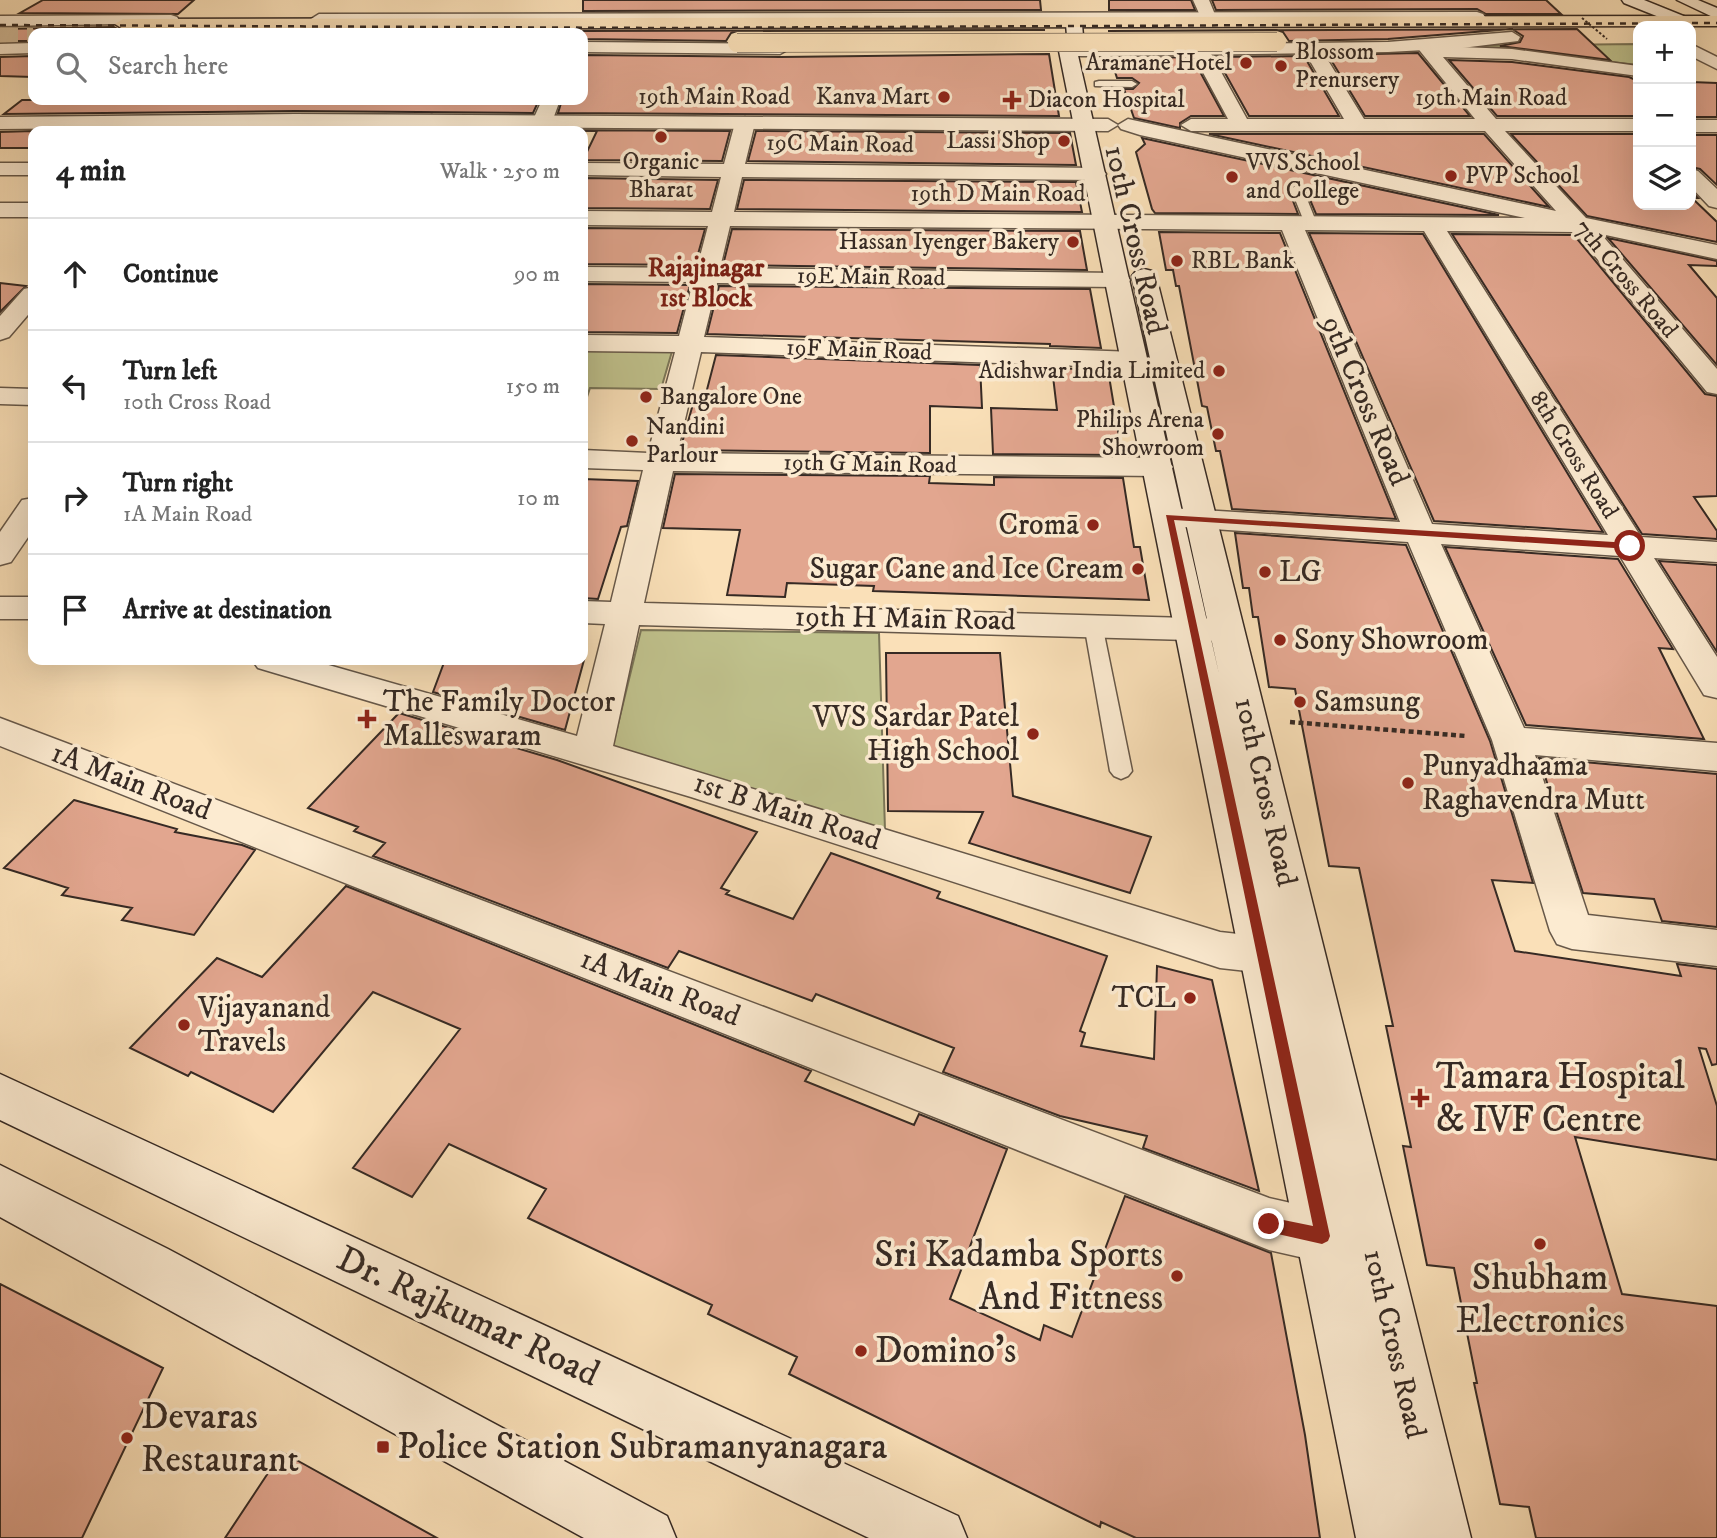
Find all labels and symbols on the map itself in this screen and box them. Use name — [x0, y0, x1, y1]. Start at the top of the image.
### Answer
place label: Blossom Prenursery — [1295, 37, 1400, 95]
place label: Aramane Hotel — [1086, 48, 1233, 78]
marker: Aramane Hotel — [1238, 55, 1254, 71]
marker: Blossom Prenursery — [1273, 58, 1289, 74]
street label: 19th Main Road — [638, 82, 790, 112]
place label: Kanva Mart — [816, 82, 930, 112]
street label: 19th Main Road — [1415, 83, 1567, 113]
place label: Diacon Hospital — [1028, 85, 1185, 115]
marker: Kanva Mart — [936, 89, 952, 105]
marker: Diacon Hospital — [1002, 90, 1022, 110]
place label: Lassi Shop — [946, 126, 1050, 156]
street label: 19C Main Road — [766, 128, 914, 160]
marker: Organic Bharat — [653, 129, 669, 145]
marker: Lassi Shop — [1056, 133, 1072, 149]
street label: 10th Cross Road — [1095, 142, 1175, 338]
place label: Organic Bharat — [623, 147, 699, 205]
place label: VVS School and College — [1245, 148, 1361, 206]
place label: PVP School — [1465, 161, 1580, 191]
marker: PVP School — [1443, 168, 1459, 184]
marker: VVS School and College — [1224, 169, 1240, 185]
street label: 19th D Main Road — [911, 179, 1085, 209]
street label: 7th Cross Road — [1568, 214, 1684, 344]
place label: Hassan Iyenger Bakery — [838, 227, 1060, 257]
marker: Hassan Iyenger Bakery — [1065, 234, 1081, 250]
place label: RBL Bank — [1191, 246, 1294, 276]
district label: Rajajinagar 1st Block — [648, 252, 765, 315]
marker: RBL Bank — [1169, 253, 1185, 269]
street label: 19E Main Road — [796, 261, 946, 293]
street label: 9th Cross Road — [1312, 309, 1417, 492]
street label: 19F Main Road — [785, 332, 933, 368]
place label: Adishwar India Limited — [978, 356, 1205, 386]
marker: Adishwar India Limited — [1211, 363, 1227, 379]
place label: Bangalore One — [660, 382, 802, 412]
street label: 8th Cross Road — [1523, 386, 1625, 524]
marker: Bangalore One — [638, 389, 654, 405]
place label: Philips Arena Showroom — [1076, 405, 1205, 463]
place label: Nandini Parlour — [646, 412, 725, 470]
marker: Philips Arena Showroom — [1210, 426, 1226, 442]
marker: Nandini Parlour — [624, 433, 640, 449]
street label: 19th G Main Road — [783, 447, 957, 481]
place label: Cromā — [998, 507, 1079, 544]
marker: Cromā — [1085, 517, 1101, 533]
route start — [1614, 530, 1645, 561]
place label: Sugar Cane and Ice Cream — [810, 551, 1124, 588]
place label: LG — [1279, 554, 1322, 591]
marker: Sugar Cane and Ice Cream — [1130, 561, 1146, 577]
marker: LG — [1257, 564, 1273, 580]
street label: 19th H Main Road — [794, 599, 1016, 639]
place label: Sony Showroom — [1294, 622, 1488, 659]
marker: Sony Showroom — [1272, 632, 1288, 648]
place label: The Family Doctor Malleswaram — [383, 684, 615, 755]
place label: Samsung — [1314, 684, 1420, 721]
street label: 10th Cross Road — [1225, 694, 1305, 890]
marker: Samsung — [1292, 694, 1308, 710]
place label: VVS Sardar Patel High School — [812, 699, 1019, 770]
marker: The Family Doctor Malleswaram — [357, 709, 377, 729]
marker: VVS Sardar Patel High School — [1025, 726, 1041, 742]
street label: 1A Main Road — [46, 735, 216, 830]
place label: Punyadhaama Raghavendra Mutt — [1422, 748, 1645, 819]
street label: 1st B Main Road — [689, 764, 885, 860]
marker: Punyadhaama Raghavendra Mutt — [1400, 775, 1416, 791]
street label: 1A Main Road — [575, 941, 745, 1036]
place label: TCL — [1112, 980, 1176, 1017]
place label: Vijayanand Travels — [197, 990, 330, 1061]
marker: TCL — [1182, 990, 1198, 1006]
marker: Vijayanand Travels — [176, 1017, 192, 1033]
place label: Tamara Hospital & IVF Centre — [1436, 1054, 1685, 1144]
marker: Tamara Hospital & IVF Centre — [1410, 1088, 1430, 1108]
route end — [1253, 1208, 1284, 1239]
place label: Sri Kadamba Sports And Fittness — [874, 1232, 1163, 1322]
street label: Dr. Rajkumar Road — [329, 1236, 607, 1399]
marker: Shubham Electronics — [1532, 1236, 1548, 1252]
street label: 10th Cross Road — [1354, 1246, 1434, 1442]
place label: Shubham Electronics — [1455, 1255, 1625, 1345]
marker: Sri Kadamba Sports And Fittness — [1169, 1268, 1185, 1284]
place label: Domino's — [875, 1328, 1016, 1375]
marker: Domino's — [853, 1343, 869, 1359]
place label: Devaras Restaurant — [141, 1394, 299, 1484]
place label: Police Station Subramanyanagara — [397, 1424, 887, 1471]
marker: Devaras Restaurant — [119, 1430, 135, 1446]
marker: Police Station Subramanyanagara — [375, 1439, 391, 1455]

